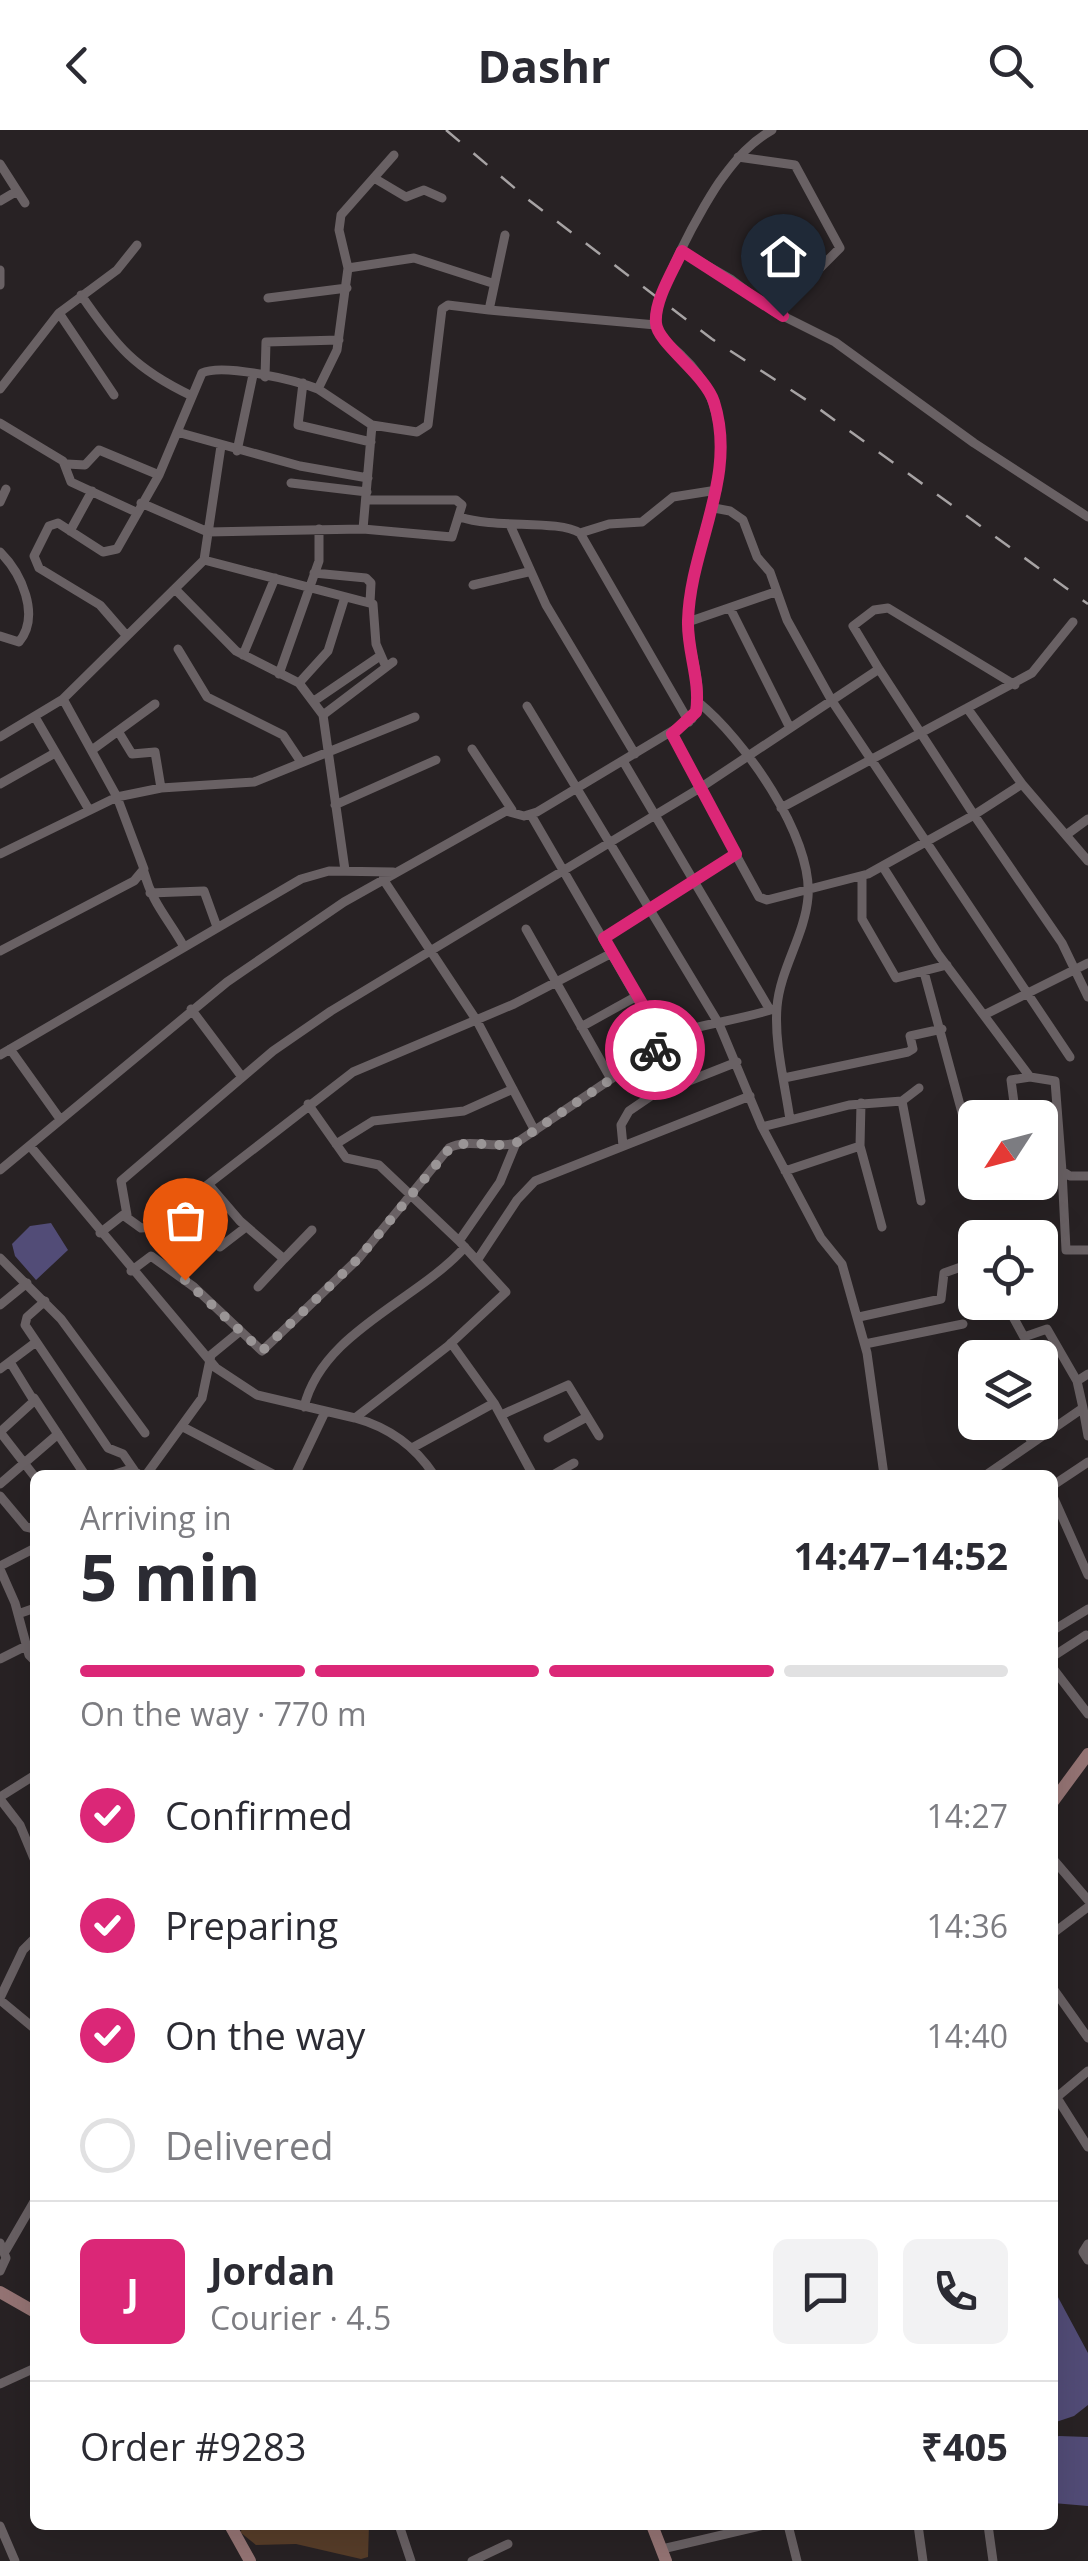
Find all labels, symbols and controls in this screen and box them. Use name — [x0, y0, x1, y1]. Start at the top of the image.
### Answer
text: Dashr — [478, 35, 610, 96]
icon: back — [50, 38, 105, 93]
icon: search — [983, 38, 1038, 93]
pin — [741, 214, 826, 317]
icon: home — [756, 229, 811, 284]
courier — [605, 1000, 705, 1100]
icon: bike — [628, 1023, 683, 1078]
north arrow — [958, 1100, 1058, 1200]
map controls — [958, 1100, 1058, 1440]
pin — [143, 1178, 228, 1281]
icon: bag — [158, 1193, 213, 1248]
button: locate — [958, 1220, 1058, 1320]
button: layers — [958, 1340, 1058, 1440]
text: Arriving in — [80, 1496, 232, 1539]
text: 14:47–14:52 — [794, 1529, 1008, 1581]
text: 5 min — [80, 1532, 260, 1620]
text: On the way · 770 m — [80, 1692, 367, 1735]
icon: check — [80, 1788, 135, 1843]
text: Confirmed — [165, 1789, 353, 1841]
text: 14:27 — [926, 1794, 1008, 1837]
icon: check — [80, 1898, 135, 1953]
text: Preparing — [165, 1899, 338, 1951]
text: 14:36 — [926, 1904, 1008, 1947]
icon: check — [80, 2008, 135, 2063]
text: On the way — [165, 2009, 365, 2061]
text: 14:40 — [926, 2014, 1008, 2057]
text: Delivered — [165, 2119, 334, 2171]
button: chat — [773, 2239, 878, 2344]
button: phone — [903, 2239, 1008, 2344]
text: Jordan — [210, 2244, 335, 2296]
text: J — [126, 2265, 139, 2317]
text: Courier · 4.5 — [210, 2296, 391, 2339]
text: Order #9283 — [80, 2420, 307, 2472]
text: ₹405 — [921, 2420, 1008, 2472]

